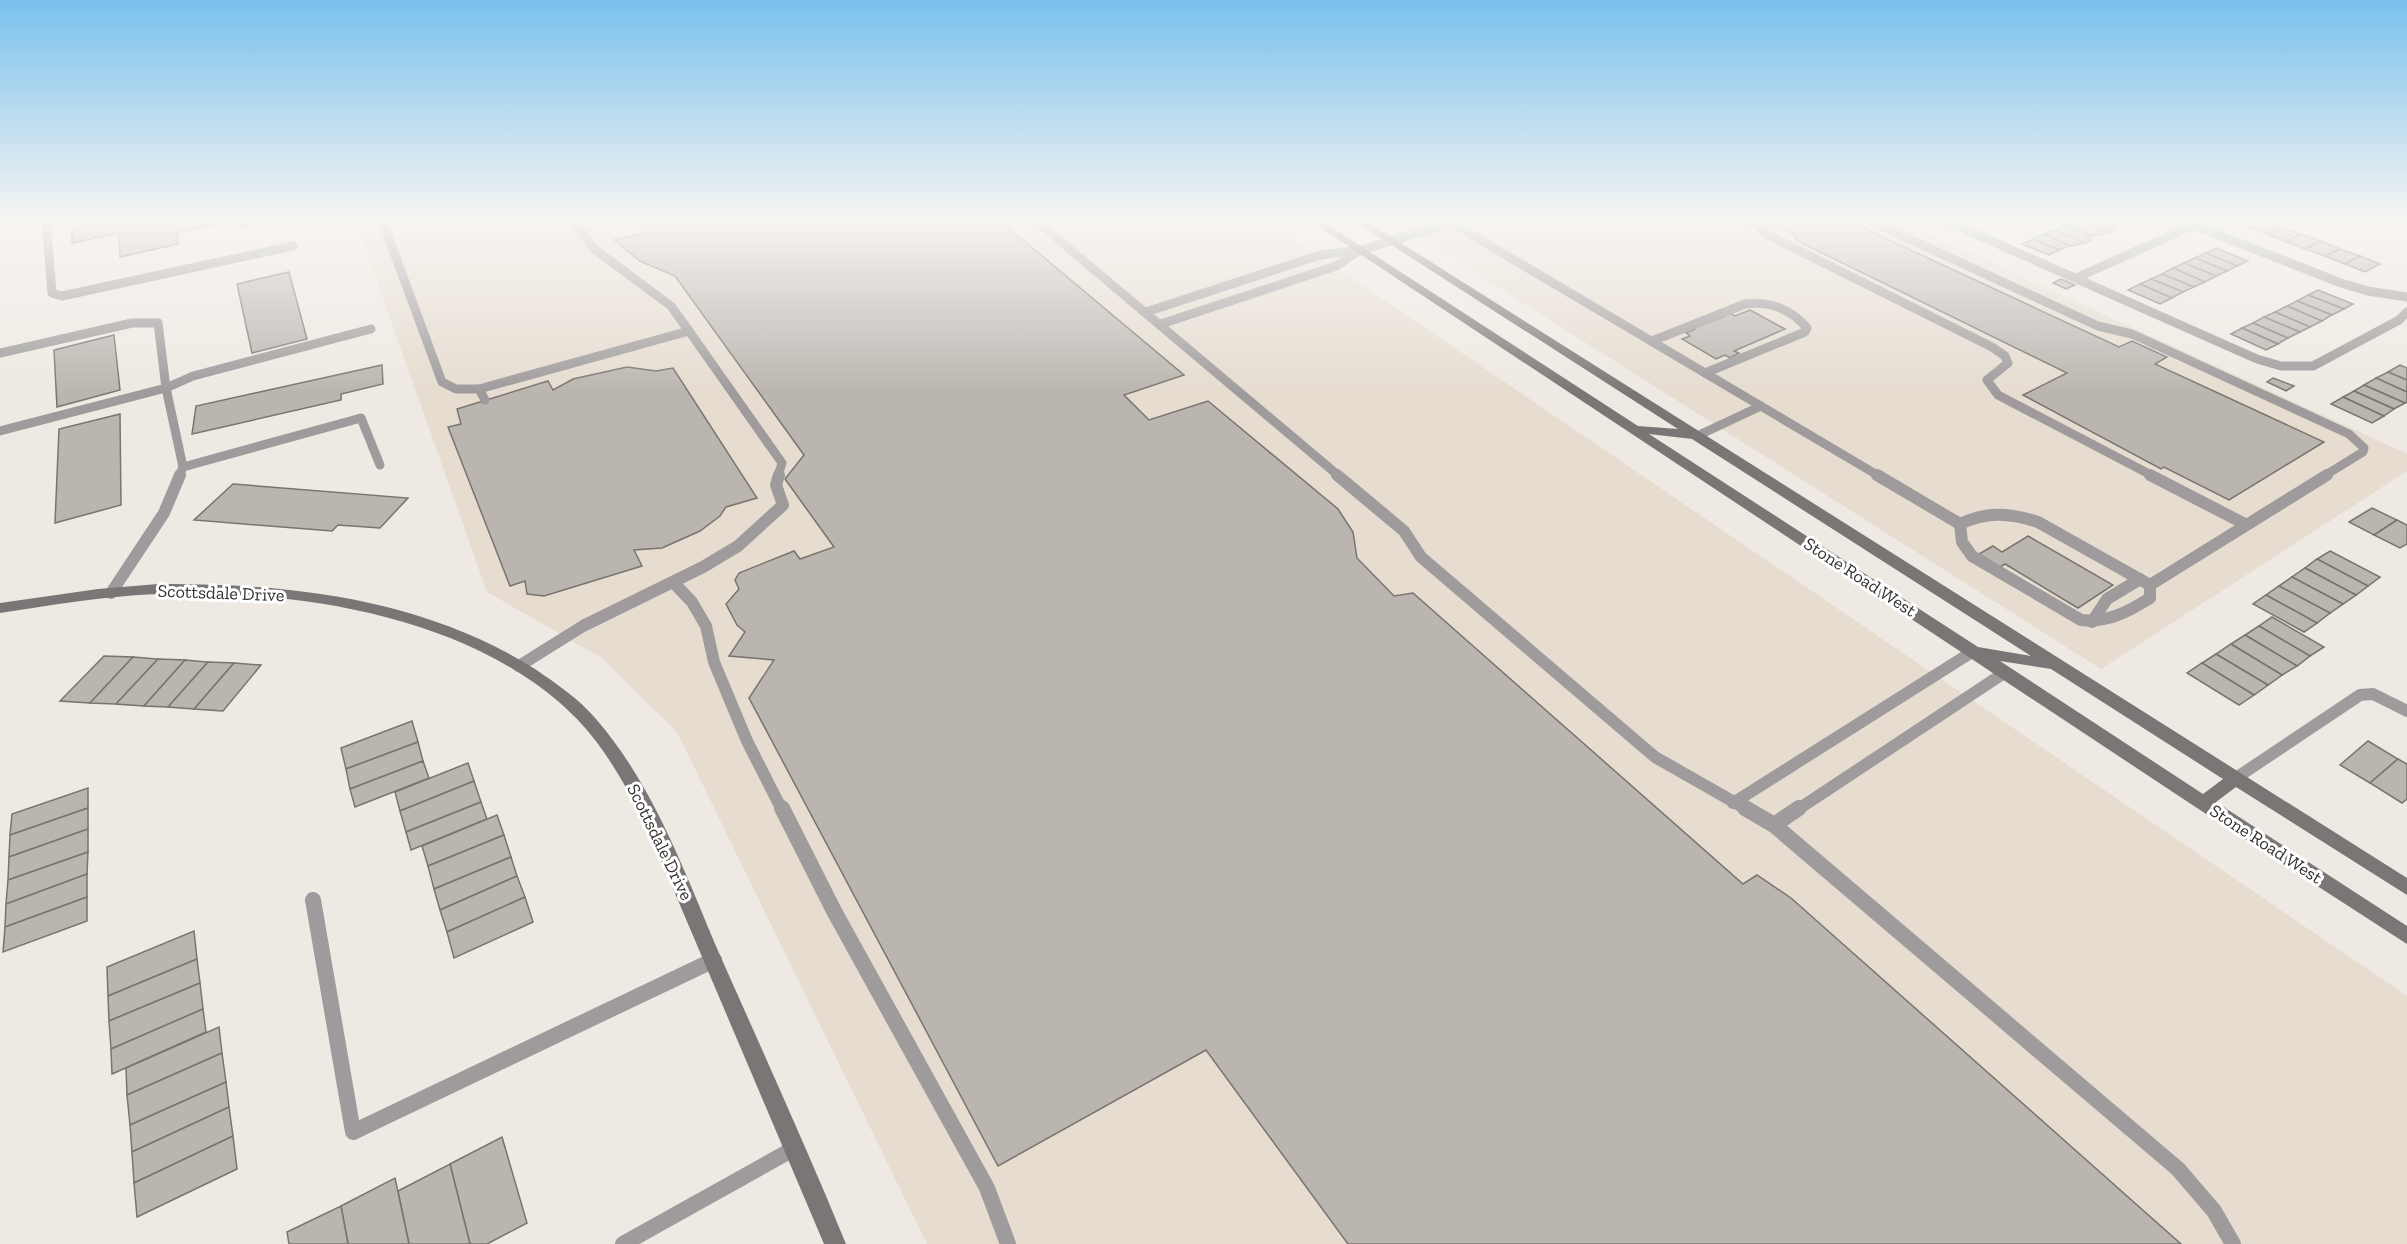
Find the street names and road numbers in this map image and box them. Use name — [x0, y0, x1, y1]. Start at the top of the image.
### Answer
street label: Stone Road West — [1800, 532, 1921, 622]
street label: Scottsdale Drive — [157, 580, 285, 606]
street label: Scottsdale Drive — [622, 780, 698, 904]
street label: Stone Road West — [2206, 799, 2327, 889]

